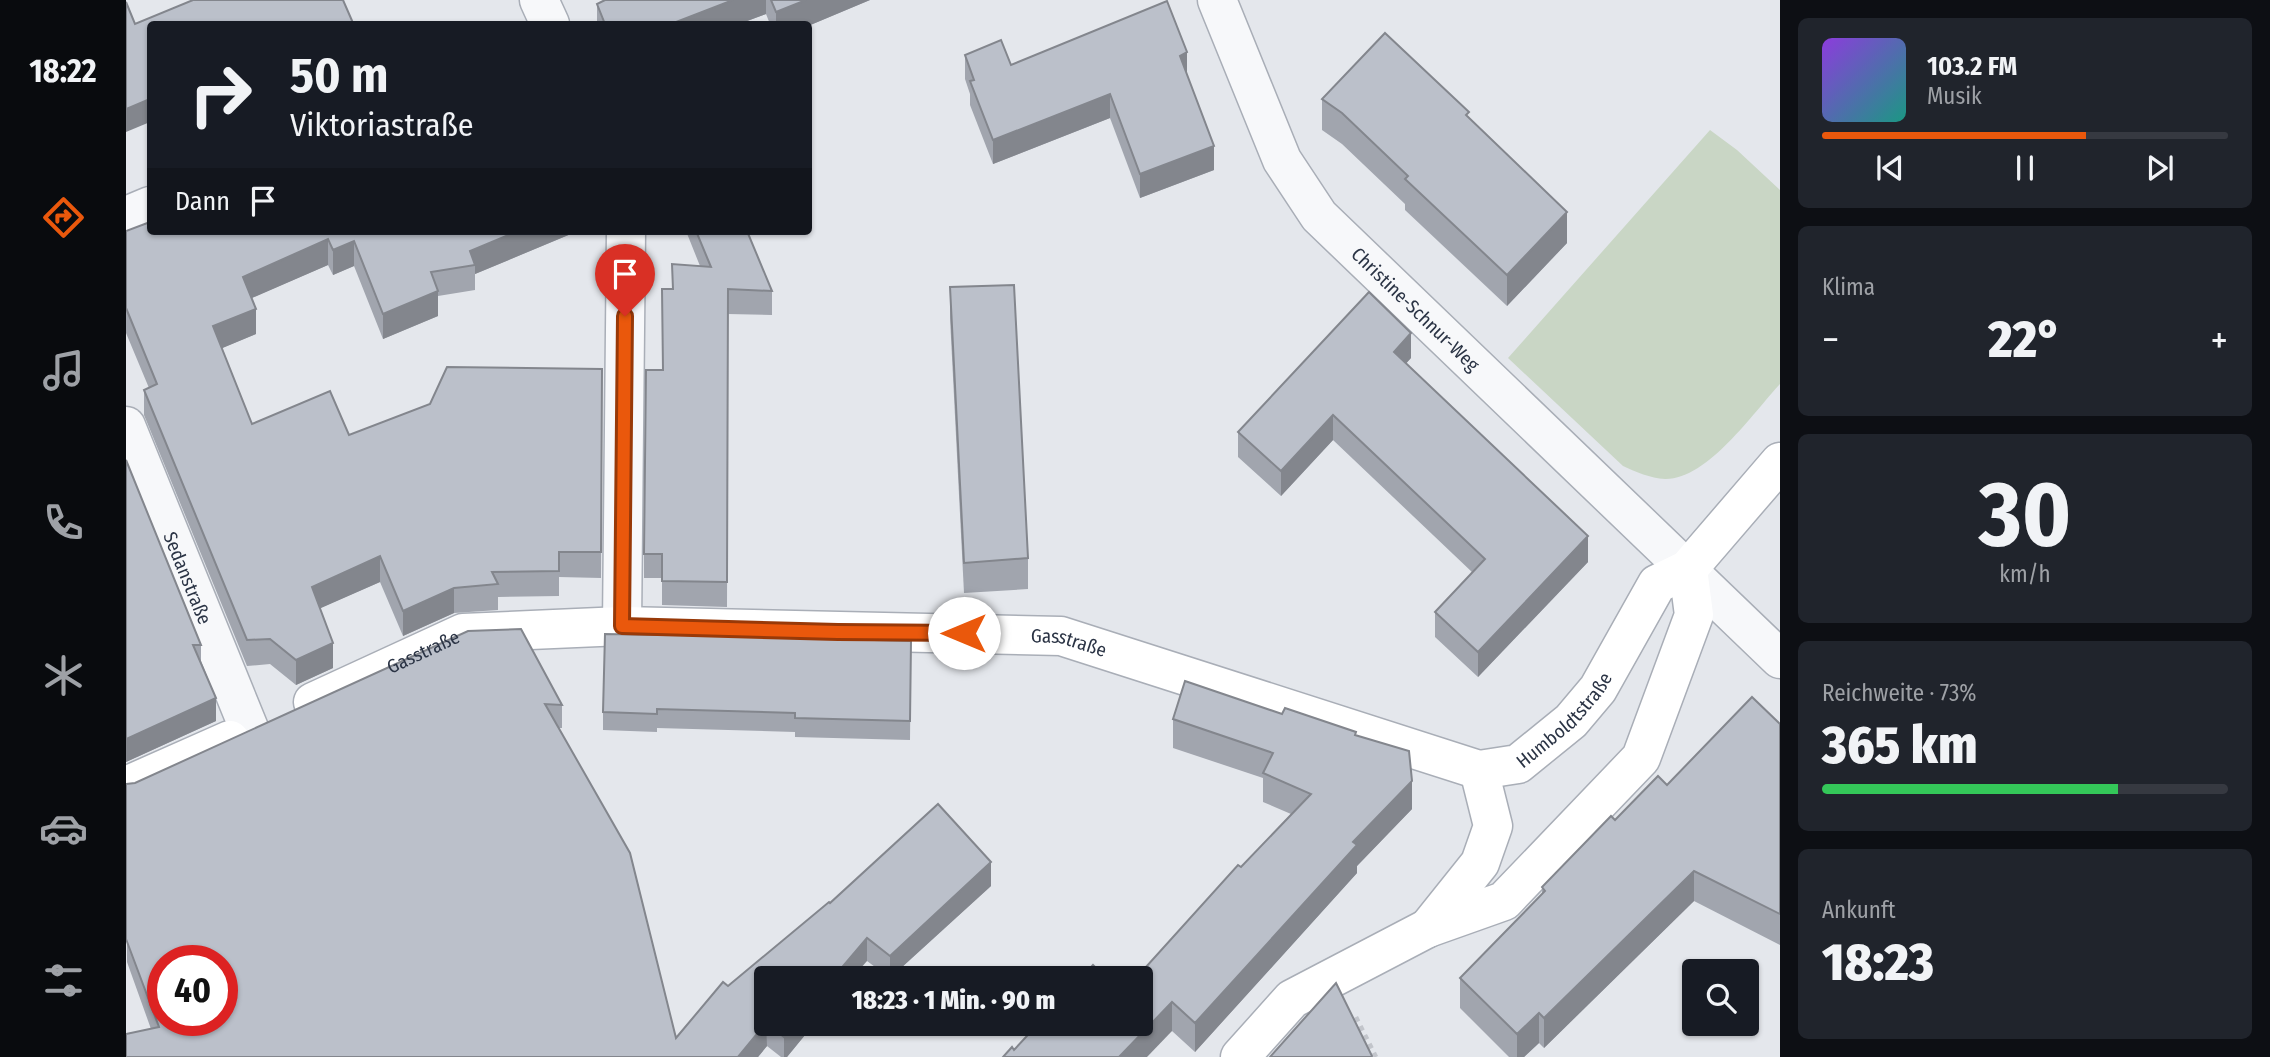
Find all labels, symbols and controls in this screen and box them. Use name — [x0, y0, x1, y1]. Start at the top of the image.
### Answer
text: 50 m — [290, 46, 388, 105]
icon: right — [175, 49, 266, 140]
text: 103.2 FM — [1927, 51, 2017, 82]
text: 18:22 — [29, 52, 97, 90]
text: Musik — [1927, 82, 1982, 110]
text: Viktoriastraße — [290, 106, 474, 144]
icon: previous — [1871, 149, 1909, 187]
icon: pause — [2006, 149, 2044, 187]
icon: next — [2141, 149, 2179, 187]
icon: arrive — [244, 182, 282, 220]
text: Dann — [175, 186, 230, 217]
icon: directions — [39, 193, 88, 242]
street label: Christine-Schnur-Weg — [1347, 242, 1485, 376]
pin — [595, 244, 655, 316]
icon: arrive — [606, 255, 644, 293]
text: Klima — [1822, 273, 1875, 301]
text: 22° — [1988, 308, 2062, 371]
text: − — [1822, 317, 1839, 363]
text: + — [2211, 317, 2228, 363]
icon: music — [39, 346, 88, 395]
text: 30 — [1979, 460, 2071, 569]
icon: phone — [39, 498, 88, 547]
street label: Sedanstraße — [159, 528, 217, 627]
text: km/h — [1999, 560, 2051, 588]
position arrow — [927, 596, 1001, 670]
street label: Gasstraße — [1031, 624, 1110, 661]
street label: Gasstraße — [383, 625, 463, 678]
icon: climate — [39, 651, 88, 700]
street label: Humboldtstraße — [1511, 668, 1617, 772]
text: Reichweite · 73% — [1822, 679, 1977, 707]
text: 365 km — [1822, 714, 1978, 777]
icon: car — [39, 804, 88, 853]
text: Ankunft — [1822, 896, 1896, 924]
text: 18:23 — [1822, 931, 1934, 994]
speed limit sign: 40 — [147, 945, 238, 1036]
icon: filters — [39, 956, 88, 1005]
map controls — [1682, 959, 1759, 1036]
button: search — [1682, 959, 1759, 1036]
text: 18:23 · 1 Min. · 90 m — [852, 985, 1055, 1016]

